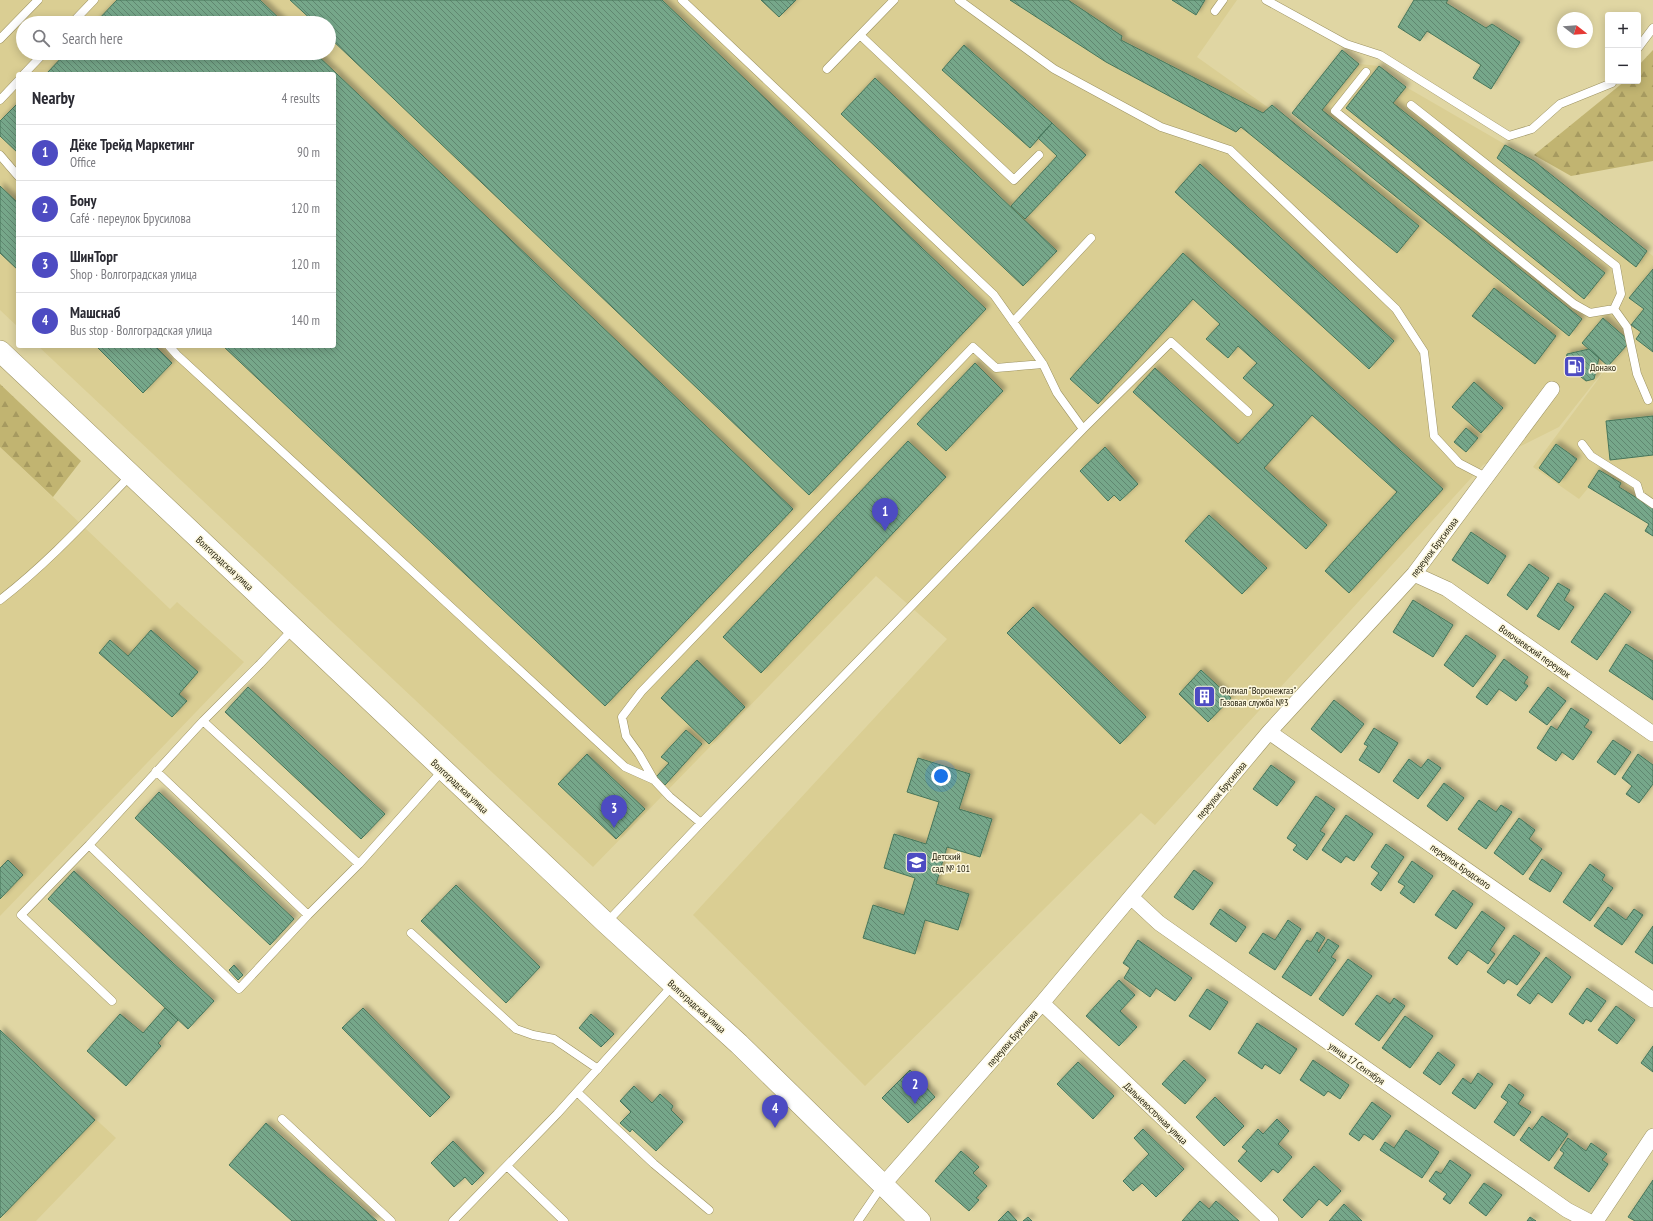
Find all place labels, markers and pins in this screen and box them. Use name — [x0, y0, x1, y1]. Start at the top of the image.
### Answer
fuel station icon: Донако — [1561, 354, 1587, 380]
place label: Донако — [1590, 361, 1616, 374]
pin: 1 — [872, 498, 898, 531]
building icon: Филиал "Воронежгаз" Газовая служба №3 — [1192, 683, 1218, 709]
place label: Филиал "Воронежгаз" Газовая служба №3 — [1220, 684, 1297, 709]
pin: 3 — [601, 795, 627, 828]
school or university icon: Детский сад № 101 — [904, 849, 930, 875]
place label: Детский сад № 101 — [932, 850, 970, 875]
pin: 2 — [902, 1071, 928, 1104]
pin: 4 — [762, 1095, 788, 1128]

